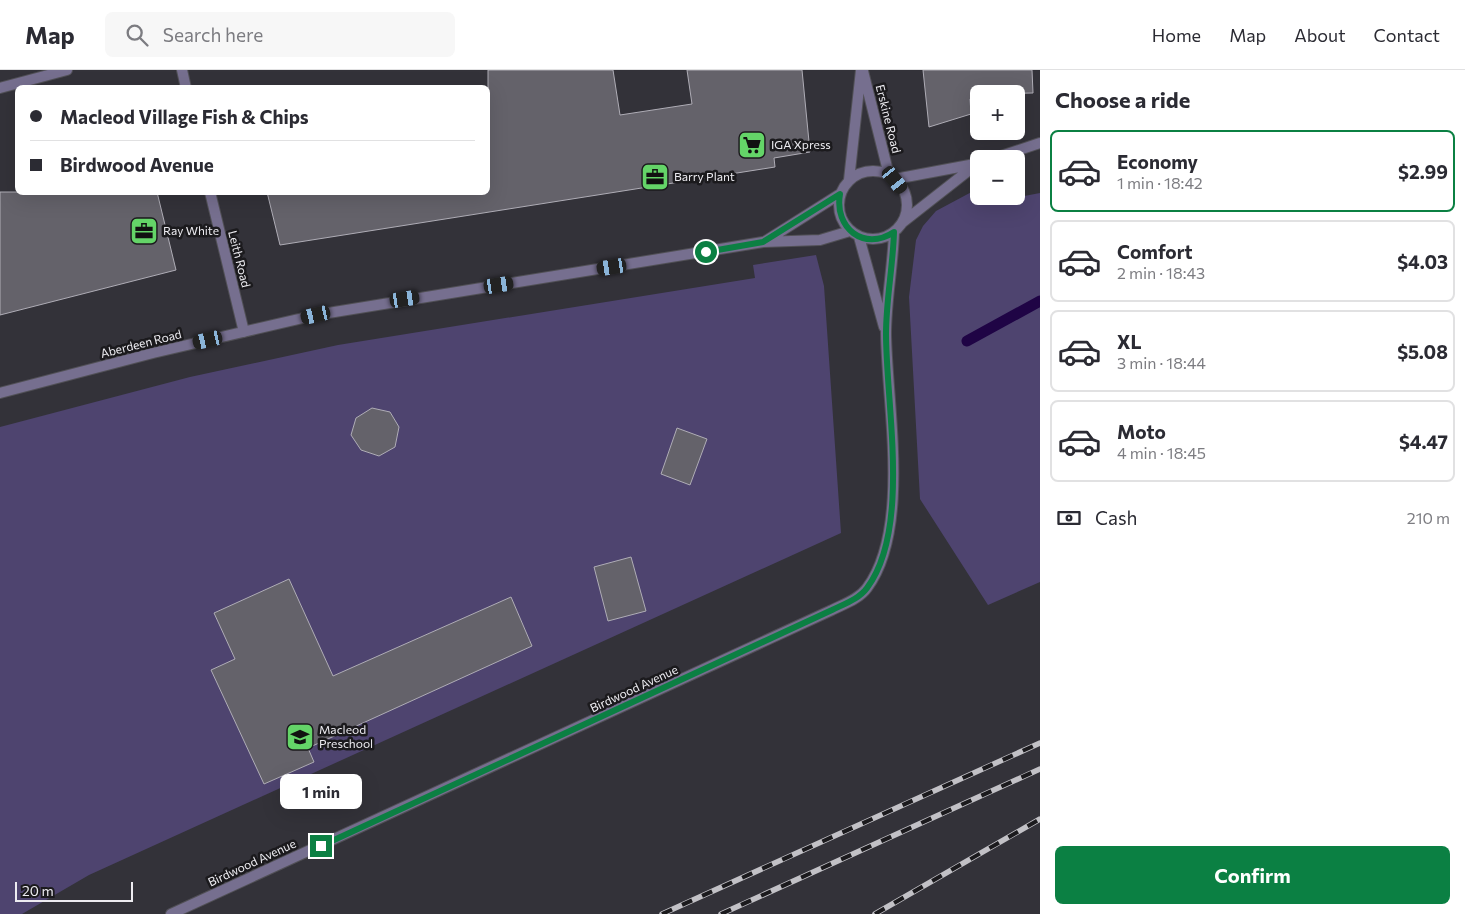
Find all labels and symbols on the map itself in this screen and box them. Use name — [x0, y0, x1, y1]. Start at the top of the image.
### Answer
street label: Erskine Road — [874, 83, 904, 155]
supermarket icon: IGA Xpress — [737, 130, 767, 160]
place label: IGA Xpress — [771, 137, 831, 151]
office icon: Barry Plant — [640, 162, 670, 192]
car — [879, 164, 910, 196]
place label: Barry Plant — [674, 169, 735, 183]
office icon: Ray White — [129, 216, 159, 246]
place label: Ray White — [163, 223, 219, 237]
street label: Leith Road — [226, 229, 254, 289]
route start — [695, 241, 717, 263]
car — [596, 257, 627, 277]
car — [483, 275, 514, 295]
car — [389, 289, 420, 309]
car — [299, 304, 332, 326]
street label: Aberdeen Road — [99, 326, 183, 360]
car — [191, 329, 224, 351]
street label: Birdwood Avenue — [587, 662, 680, 715]
school or university icon: Macleod Preschool — [285, 722, 315, 752]
place label: Macleod Preschool — [319, 722, 373, 750]
callout: 1 min — [280, 774, 362, 808]
route end — [310, 835, 332, 857]
street label: Birdwood Avenue — [205, 836, 298, 889]
scale bar — [15, 879, 132, 902]

